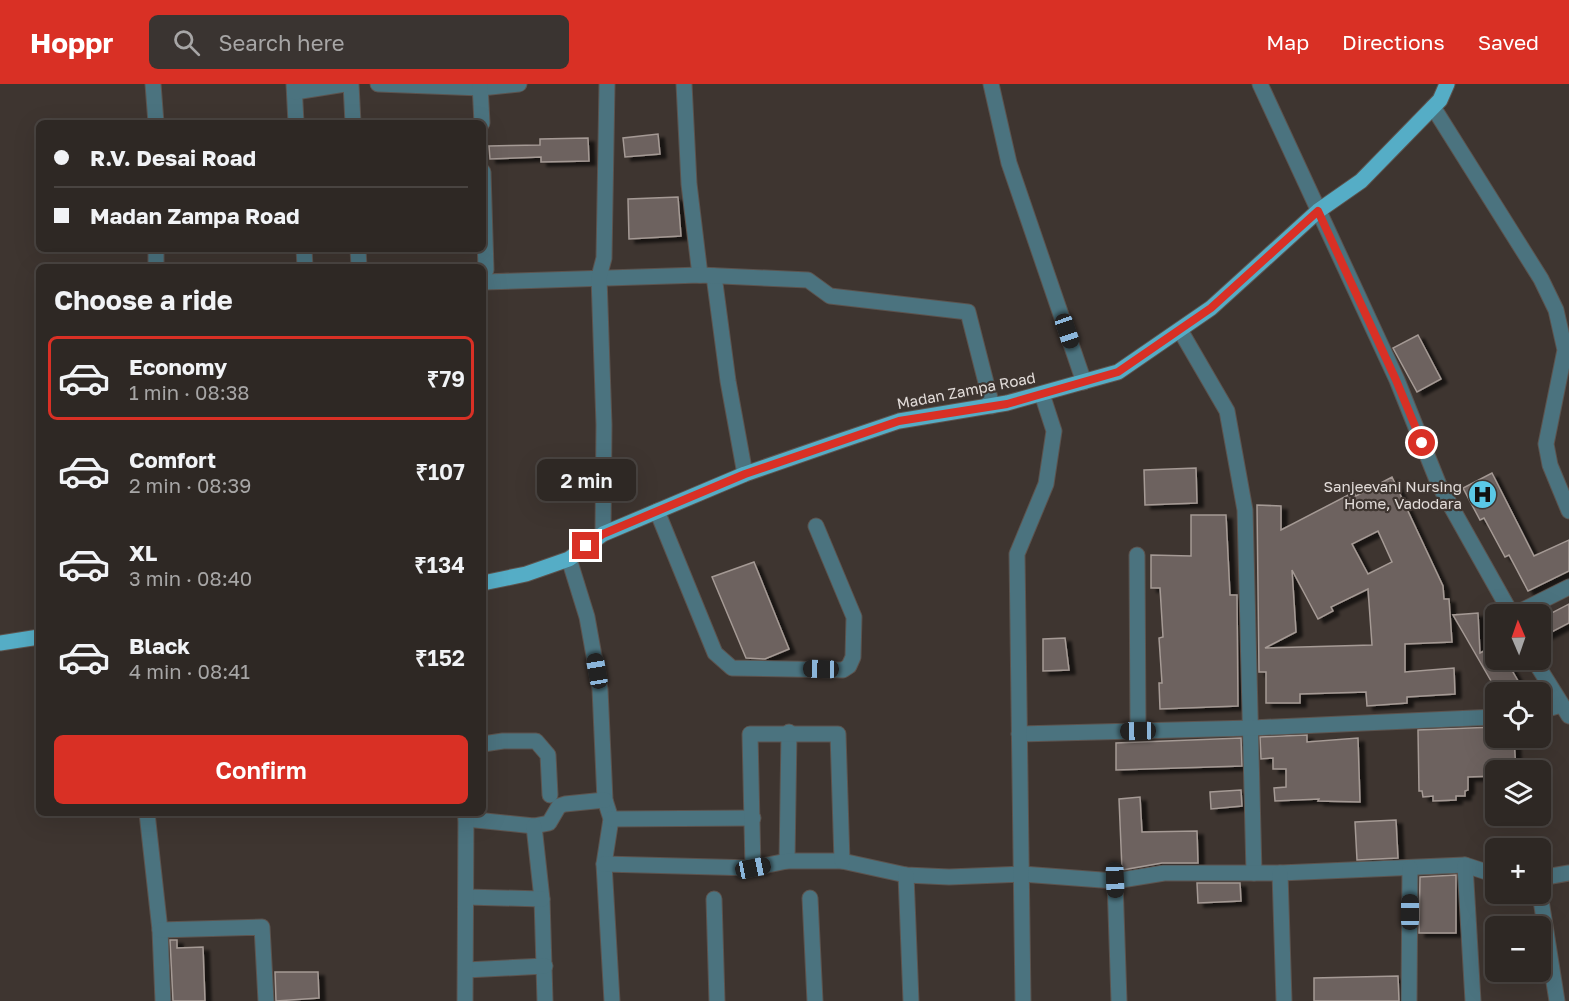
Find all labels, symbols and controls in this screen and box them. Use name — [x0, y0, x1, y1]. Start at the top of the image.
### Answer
search box — [149, 15, 569, 69]
text: Hoppr — [30, 26, 113, 59]
icon: search — [170, 26, 203, 59]
text: Search here — [218, 29, 345, 56]
text: Map — [1266, 29, 1309, 55]
text: Directions — [1342, 29, 1445, 55]
text: Saved — [1478, 29, 1539, 55]
text: R.V. Desai Road — [90, 144, 256, 171]
text: Madan Zampa Road — [90, 202, 300, 229]
text: Choose a ride — [54, 284, 233, 316]
car — [1053, 311, 1081, 351]
icon: car — [57, 351, 111, 405]
text: Economy — [129, 353, 227, 380]
text: ₹79 — [427, 365, 465, 392]
street label: Madan Zampa Road — [895, 368, 1037, 412]
text: 1 min · 08:38 — [129, 380, 250, 404]
route start — [1408, 429, 1435, 456]
icon: car — [57, 444, 111, 498]
text: Comfort — [129, 446, 216, 473]
text: ₹107 — [415, 458, 465, 485]
callout: 2 min — [536, 459, 636, 501]
text: 2 min — [561, 468, 613, 492]
text: 2 min · 08:39 — [129, 473, 251, 497]
place label: Sanjeevani Nursing Home, Vadodara — [1323, 477, 1462, 512]
hospital icon: Sanjeevani Nursing Home, Vadodara — [1467, 479, 1499, 511]
route end — [572, 532, 599, 559]
icon: car — [57, 537, 111, 591]
text: XL — [129, 539, 157, 566]
text: ₹134 — [414, 551, 465, 578]
text: 3 min · 08:40 — [129, 566, 252, 590]
north arrow — [1485, 604, 1551, 670]
map controls — [1485, 604, 1551, 982]
icon: car — [57, 630, 111, 684]
text: Black — [129, 632, 190, 659]
text: ₹152 — [415, 644, 465, 671]
car — [585, 652, 609, 690]
text: 4 min · 08:41 — [129, 659, 250, 683]
car — [803, 660, 839, 678]
button: locate — [1485, 682, 1551, 748]
car — [1120, 722, 1156, 740]
button: Confirm — [54, 735, 468, 804]
button: layers — [1485, 760, 1551, 826]
button: + — [1485, 838, 1551, 904]
car — [734, 856, 772, 880]
car — [1105, 862, 1125, 898]
car — [1401, 894, 1419, 930]
button: − — [1485, 916, 1551, 982]

